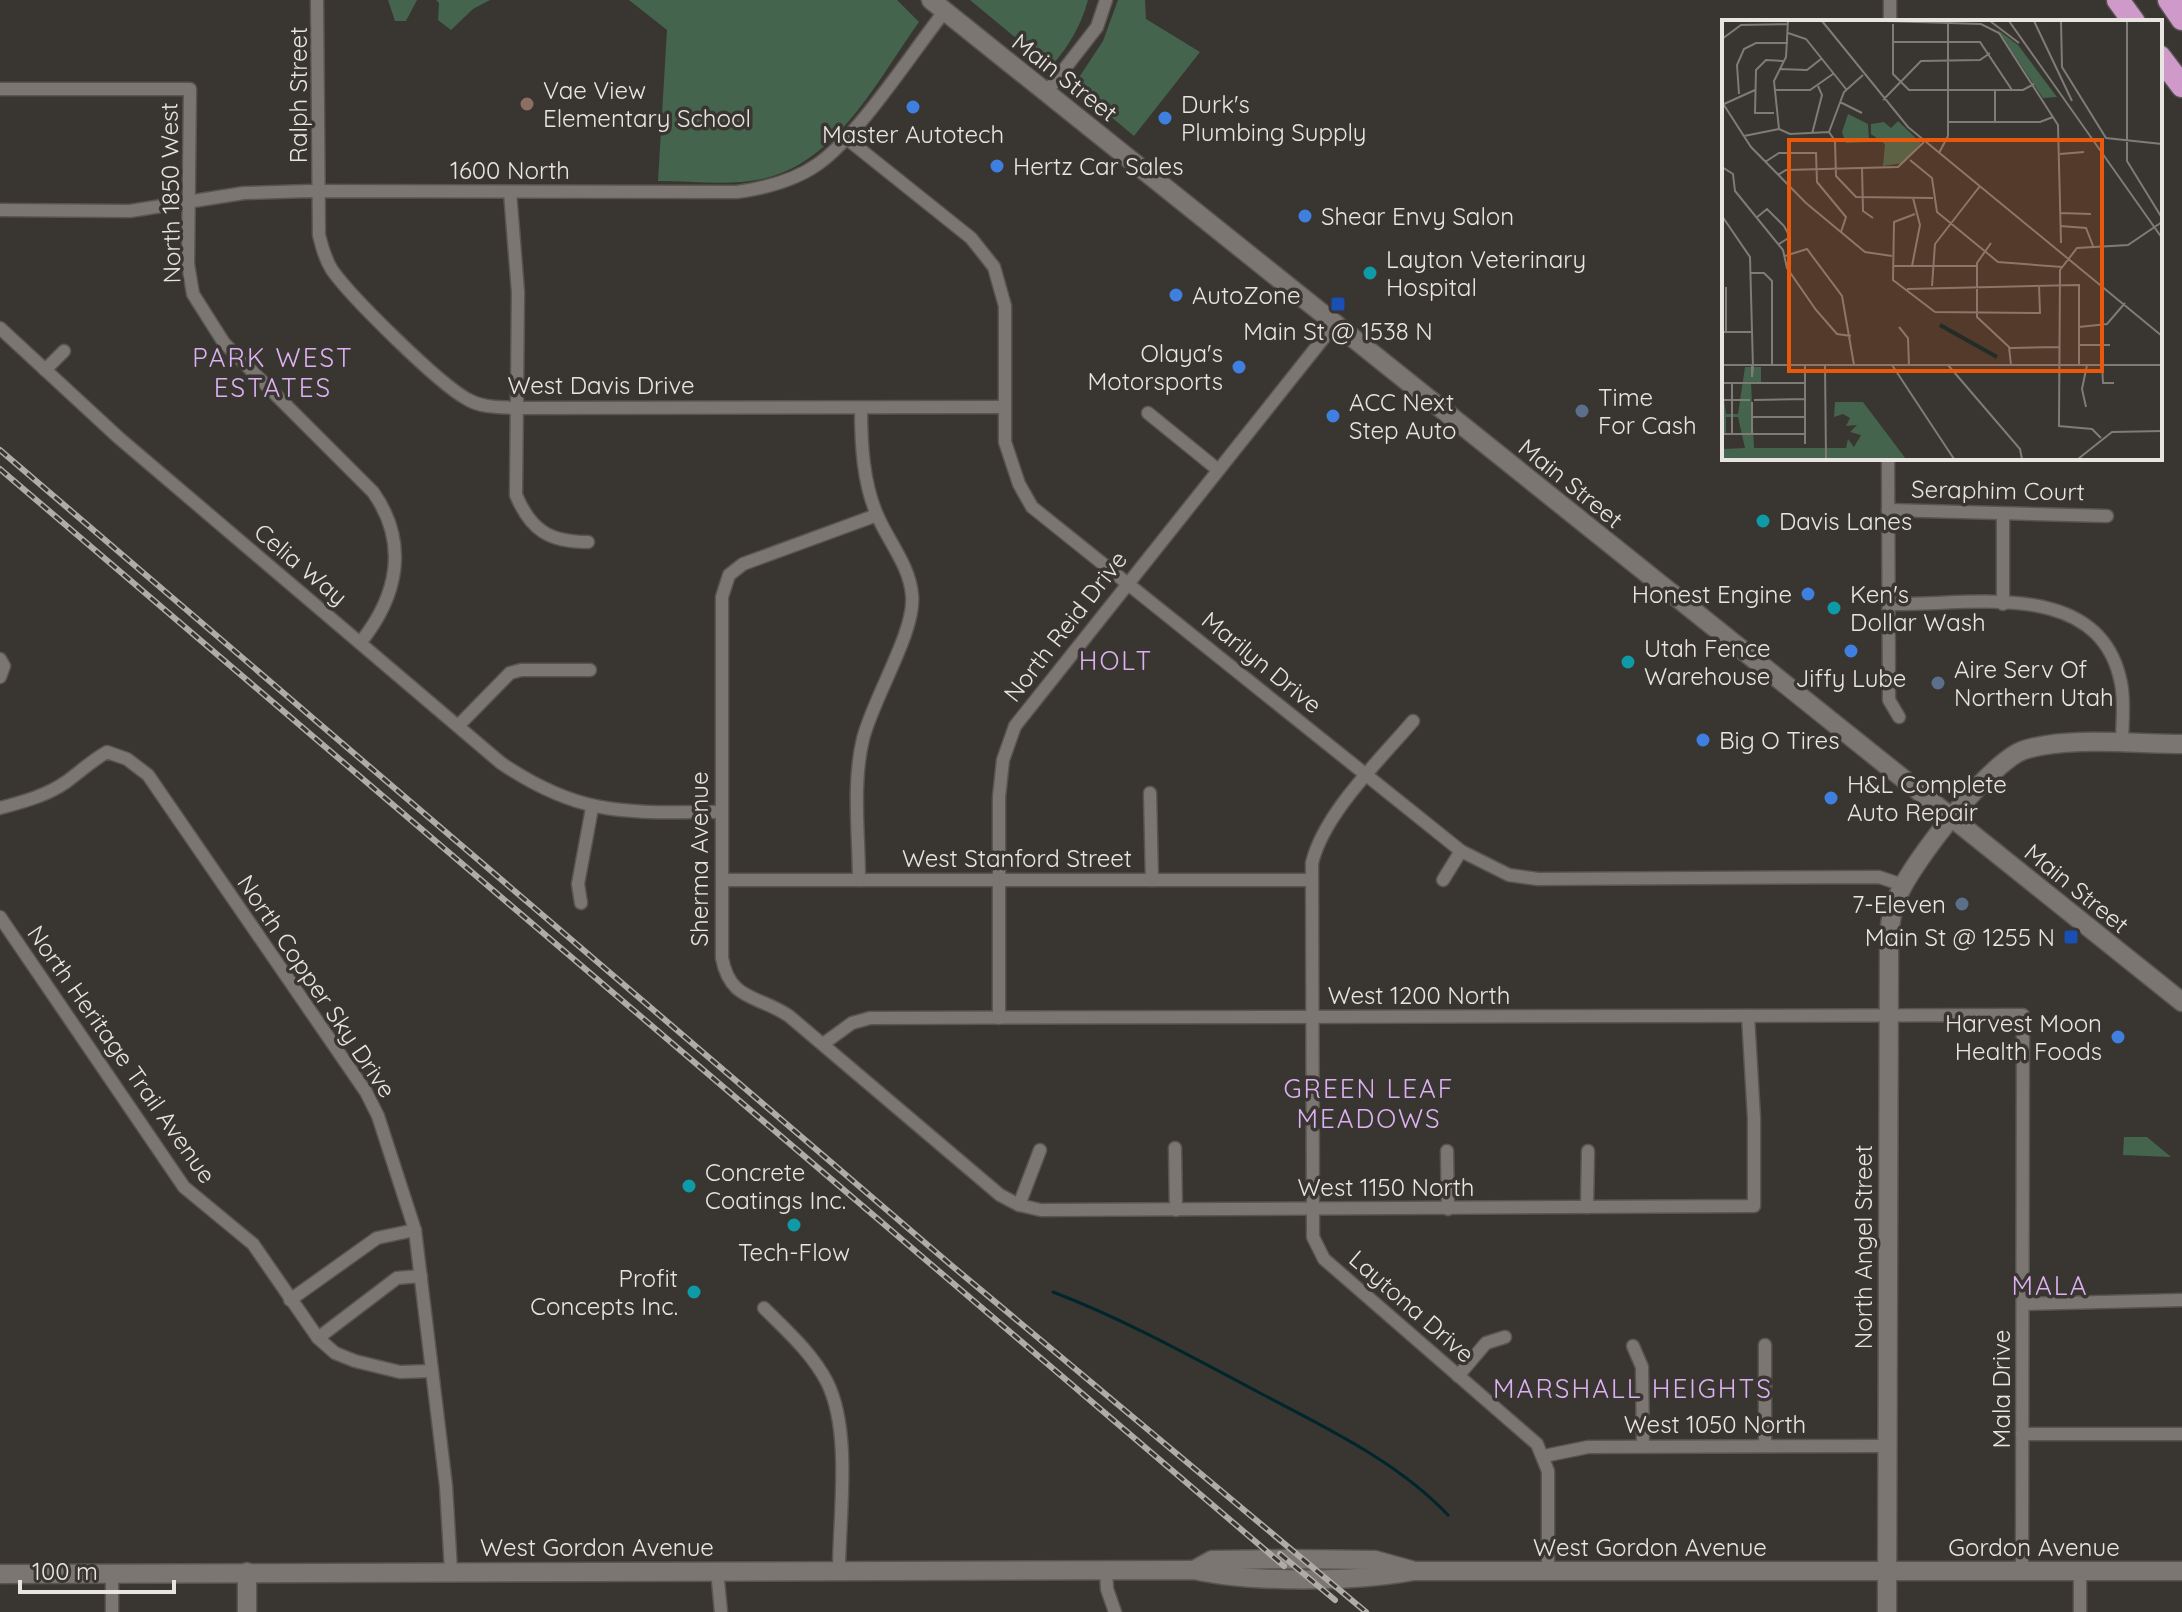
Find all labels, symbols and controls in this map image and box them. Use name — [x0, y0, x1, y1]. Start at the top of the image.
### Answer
inset map — [1722, 20, 2162, 460]
street label: Ralph Street — [283, 27, 313, 163]
street label: Main Street — [1006, 27, 1124, 127]
place label: Vae View Elementary School — [543, 75, 751, 133]
place label: Durk's Plumbing Supply — [1181, 89, 1366, 147]
marker: Vae View Elementary School — [518, 95, 536, 113]
marker: Master Autotech — [904, 98, 922, 116]
street label: North 1850 West — [153, 102, 187, 284]
marker: Durk's Plumbing Supply — [1156, 109, 1174, 127]
place label: Master Autotech — [822, 119, 1004, 149]
place label: Hertz Car Sales — [1013, 151, 1183, 181]
street label: 1600 North — [450, 155, 570, 185]
marker: Hertz Car Sales — [988, 157, 1006, 175]
place label: Shear Envy Salon — [1321, 201, 1514, 231]
marker: Shear Envy Salon — [1296, 207, 1314, 225]
place label: Layton Veterinary Hospital — [1386, 244, 1586, 302]
marker: Layton Veterinary Hospital — [1361, 264, 1379, 282]
place label: AutoZone — [1192, 280, 1300, 310]
marker: AutoZone — [1167, 286, 1185, 304]
marker: Main St @ 1538 N — [1329, 295, 1347, 313]
place label: Main St @ 1538 N — [1243, 316, 1433, 346]
place label: Olaya's Motorsports — [1087, 338, 1223, 396]
district label: PARK WEST ESTATES — [192, 341, 354, 404]
marker: Olaya's Motorsports — [1230, 358, 1248, 376]
street label: West Davis Drive — [507, 370, 695, 400]
place label: Time For Cash — [1598, 382, 1697, 440]
place label: ACC Next Step Auto — [1349, 387, 1457, 445]
marker: Time For Cash — [1573, 402, 1591, 420]
marker: ACC Next Step Auto — [1324, 407, 1342, 425]
street label: Main Street — [1513, 432, 1629, 534]
street label: Seraphim Court — [1911, 473, 2085, 507]
place label: Davis Lanes — [1779, 506, 1912, 536]
marker: Davis Lanes — [1754, 512, 1772, 530]
street label: Celia Way — [248, 516, 354, 612]
street label: North Reid Drive — [997, 545, 1133, 707]
place label: Honest Engine — [1632, 579, 1792, 609]
place label: Ken's Dollar Wash — [1850, 579, 1986, 637]
marker: Honest Engine — [1799, 585, 1817, 603]
marker: Ken's Dollar Wash — [1825, 599, 1843, 617]
street label: Marilyn Drive — [1196, 604, 1328, 720]
place label: Utah Fence Warehouse — [1644, 633, 1771, 691]
marker: Jiffy Lube — [1842, 642, 1860, 660]
district label: HOLT — [1079, 644, 1153, 677]
marker: Utah Fence Warehouse — [1619, 653, 1637, 671]
place label: Aire Serv Of Northern Utah — [1954, 654, 2114, 712]
place label: Jiffy Lube — [1796, 663, 1906, 693]
marker: Aire Serv Of Northern Utah — [1929, 674, 1947, 692]
place label: Big O Tires — [1719, 725, 1839, 755]
marker: Big O Tires — [1694, 731, 1712, 749]
place label: H&L Complete Auto Repair — [1847, 769, 2007, 827]
street label: Sherma Avenue — [684, 772, 714, 946]
marker: H&L Complete Auto Repair — [1822, 789, 1840, 807]
street label: Main Street — [2019, 837, 2135, 939]
street label: West Stanford Street — [902, 843, 1132, 873]
street label: North Copper Sky Drive — [231, 869, 403, 1103]
place label: 7-Eleven — [1852, 889, 1946, 919]
marker: 7-Eleven — [1953, 895, 1971, 913]
street label: North Heritage Trail Avenue — [21, 919, 223, 1189]
place label: Main St @ 1255 N — [1865, 922, 2055, 952]
marker: Main St @ 1255 N — [2062, 928, 2080, 946]
street label: West 1200 North — [1328, 980, 1510, 1010]
place label: Harvest Moon Health Foods — [1945, 1008, 2102, 1066]
marker: Harvest Moon Health Foods — [2109, 1028, 2127, 1046]
district label: GREEN LEAF MEADOWS — [1283, 1072, 1455, 1135]
street label: North Angel Street — [1848, 1145, 1878, 1349]
place label: Concrete Coatings Inc. — [705, 1157, 846, 1215]
street label: West 1150 North — [1298, 1172, 1474, 1202]
marker: Concrete Coatings Inc. — [680, 1177, 698, 1195]
marker: Tech-Flow — [785, 1216, 803, 1234]
place label: Tech-Flow — [738, 1237, 850, 1267]
street label: Laytona Drive — [1343, 1243, 1481, 1369]
place label: Profit Concepts Inc. — [530, 1263, 678, 1321]
district label: MALA — [2012, 1269, 2088, 1302]
marker: Profit Concepts Inc. — [685, 1283, 703, 1301]
street label: Mala Drive — [1986, 1330, 2016, 1448]
district label: MARSHALL HEIGHTS — [1493, 1372, 1773, 1405]
street label: West 1050 North — [1624, 1409, 1806, 1439]
street label: West Gordon Avenue — [480, 1532, 714, 1562]
street label: West Gordon Avenue — [1533, 1532, 1767, 1562]
street label: Gordon Avenue — [1948, 1532, 2120, 1562]
scale bar — [20, 1544, 174, 1594]
text: 100 m — [32, 1556, 98, 1586]

